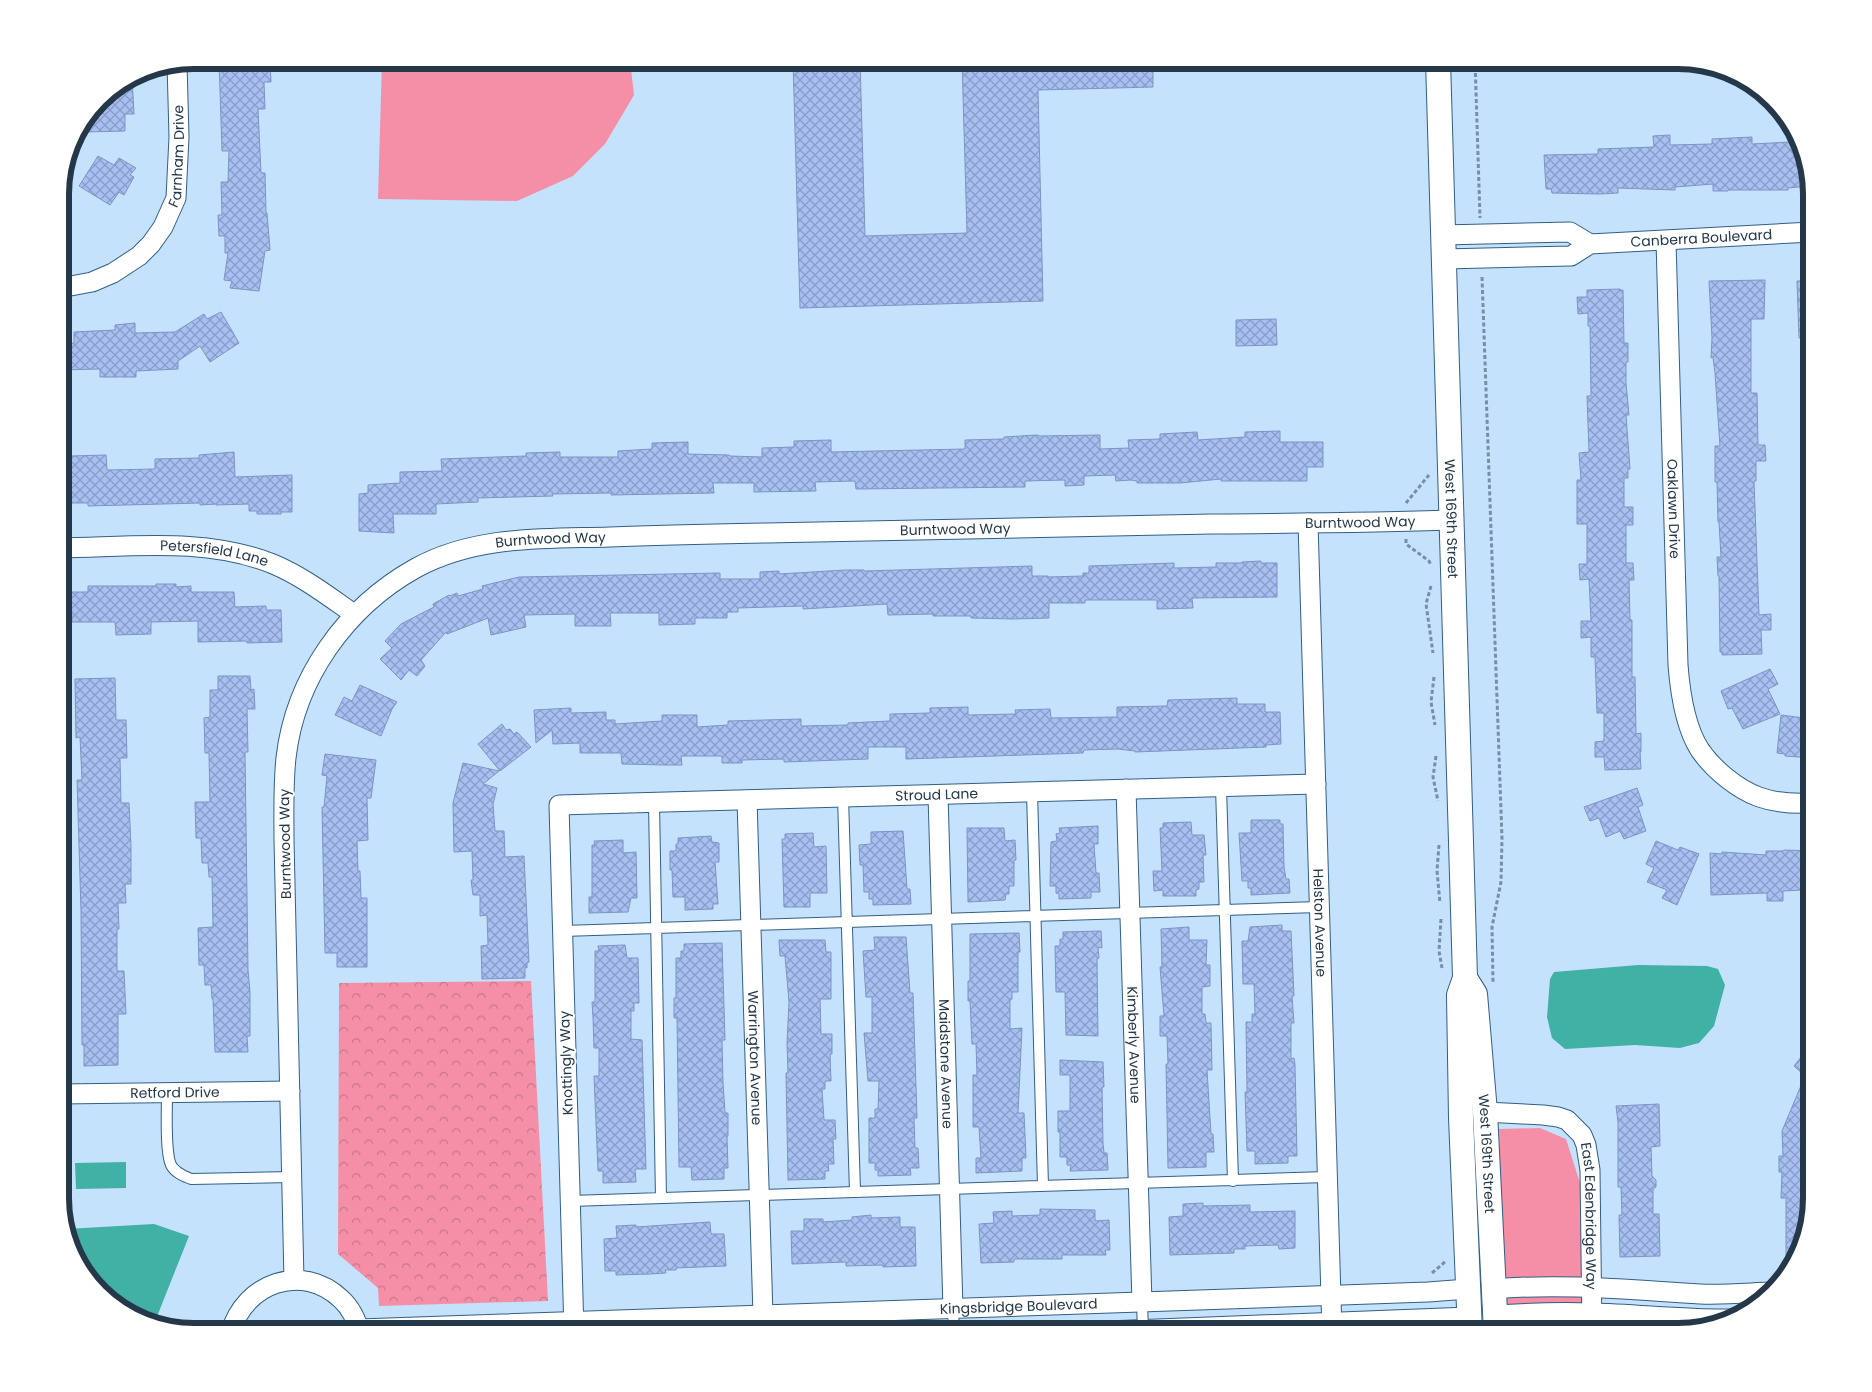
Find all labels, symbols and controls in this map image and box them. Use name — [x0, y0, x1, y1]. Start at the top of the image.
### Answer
street label: Farnham Drive — [163, 104, 189, 211]
street label: Canberra Boulevard — [1630, 224, 1773, 252]
street label: West 169th Street — [1440, 459, 1463, 579]
street label: Oaklawn Drive — [1662, 459, 1685, 559]
street label: Burntwood Way — [1305, 511, 1416, 533]
street label: Burntwood Way — [900, 518, 1011, 540]
street label: Burntwood Way — [494, 527, 606, 553]
street label: Petersfield Lane — [160, 535, 272, 572]
street label: Stroud Lane — [895, 783, 979, 806]
street label: Burntwood Way — [274, 789, 296, 899]
street label: Helston Avenue — [1308, 868, 1331, 978]
street label: Kimberly Avenue — [1122, 986, 1146, 1104]
street label: Warrington Avenue — [743, 990, 767, 1126]
street label: Maidstone Avenue — [934, 999, 958, 1129]
street label: Knottingly Way — [554, 1010, 578, 1116]
street label: Retford Drive — [130, 1082, 220, 1103]
street label: West 169th Street — [1474, 1093, 1500, 1214]
street label: East Edenbridge Way — [1576, 1141, 1601, 1290]
street label: Kingsbridge Boulevard — [939, 1293, 1098, 1319]

